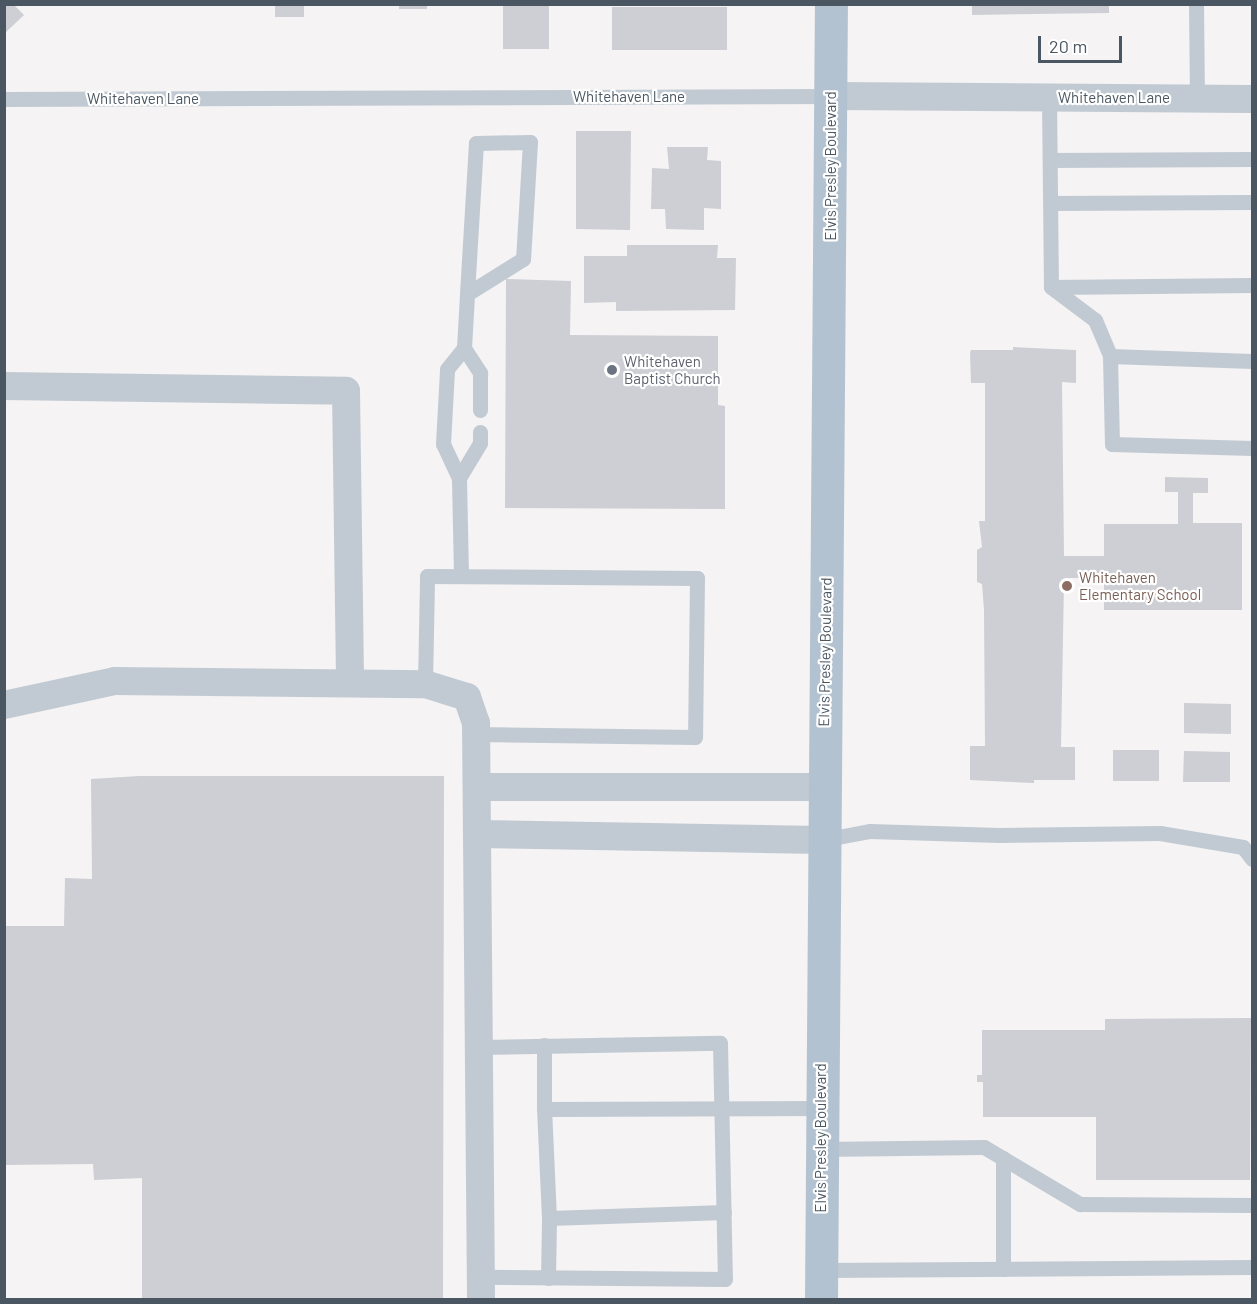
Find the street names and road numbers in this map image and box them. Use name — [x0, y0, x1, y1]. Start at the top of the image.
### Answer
street label: Whitehaven Lane — [573, 88, 685, 106]
street label: Whitehaven Lane — [1058, 89, 1170, 107]
street label: Whitehaven Lane — [87, 90, 199, 108]
street label: Elvis Presley Boulevard — [822, 91, 840, 241]
street label: Elvis Presley Boulevard — [815, 577, 835, 727]
street label: Elvis Presley Boulevard — [812, 1063, 830, 1213]

